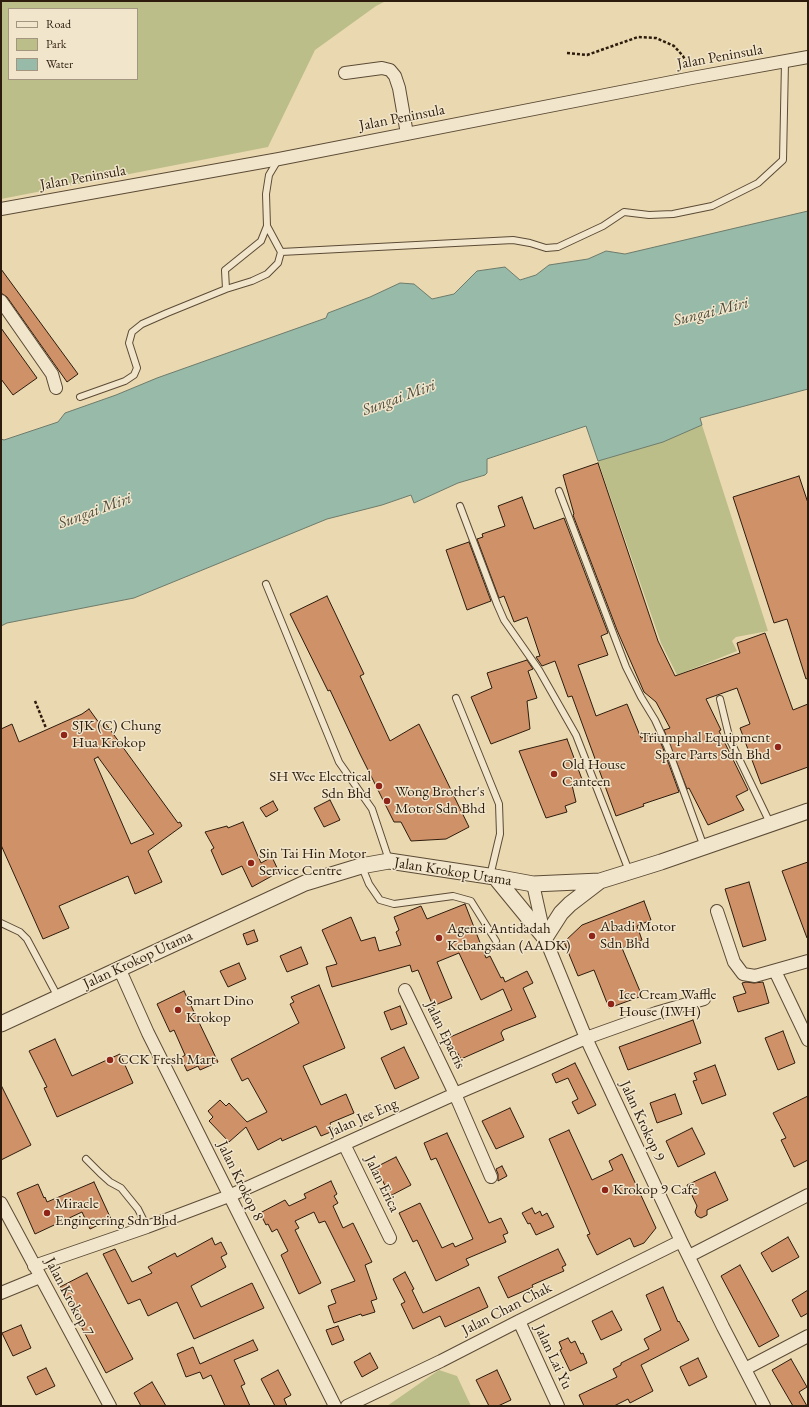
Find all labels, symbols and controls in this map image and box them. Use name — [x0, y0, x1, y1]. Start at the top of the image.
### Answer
legend — [8, 8, 138, 80]
text: Road — [46, 16, 71, 32]
text: Park — [46, 36, 66, 52]
street label: Jalan Peninsula — [676, 41, 764, 73]
text: Water — [46, 56, 73, 72]
street label: Jalan Peninsula — [358, 101, 446, 135]
street label: Jalan Peninsula — [39, 162, 127, 194]
water label: Sungai Miri — [671, 293, 751, 331]
water label: Sungai Miri — [360, 376, 438, 420]
water label: Sungai Miri — [56, 489, 134, 533]
place label: SJK (C) Chung Hua Krokop — [72, 717, 161, 752]
place label: Triumphal Equipment Spare Parts Sdn Bhd — [640, 729, 770, 764]
marker: SJK (C) Chung Hua Krokop — [59, 730, 69, 740]
marker: Triumphal Equipment Spare Parts Sdn Bhd — [773, 742, 783, 752]
place label: Old House Canteen — [562, 756, 626, 791]
place label: SH Wee Electrical Sdn Bhd — [269, 768, 371, 803]
marker: Old House Canteen — [549, 769, 559, 779]
marker: SH Wee Electrical Sdn Bhd — [374, 781, 384, 791]
place label: Wong Brother's Motor Sdn Bhd — [395, 783, 485, 818]
marker: Wong Brother's Motor Sdn Bhd — [382, 796, 392, 806]
place label: Sin Tai Hin Motor Service Centre — [259, 845, 366, 880]
street label: Jalan Krokop Utama — [393, 854, 513, 890]
marker: Sin Tai Hin Motor Service Centre — [246, 858, 256, 868]
place label: Abadi Motor Sdn Bhd — [600, 918, 676, 953]
place label: Agensi Antidadah Kebangsaan (AADK) — [447, 920, 570, 955]
street label: Jalan Krokop Utama — [80, 927, 196, 993]
marker: Abadi Motor Sdn Bhd — [587, 931, 597, 941]
marker: Agensi Antidadah Kebangsaan (AADK) — [434, 933, 444, 943]
place label: Ice Cream Waffle House (IWH) — [619, 986, 716, 1021]
place label: Smart Dino Krokop — [186, 992, 254, 1027]
street label: Jalan Epacris — [421, 998, 469, 1072]
marker: Ice Cream Waffle House (IWH) — [606, 999, 616, 1009]
marker: Smart Dino Krokop — [173, 1005, 183, 1015]
place label: CCK Fresh Mart — [118, 1051, 216, 1069]
marker: CCK Fresh Mart — [105, 1055, 115, 1065]
street label: Jalan Krokop 9 — [616, 1078, 668, 1164]
street label: Jalan Jee Eng — [325, 1095, 401, 1141]
street label: Jalan Krokop 8 — [213, 1138, 267, 1224]
street label: Jalan Erica — [361, 1153, 403, 1215]
place label: Krokop 9 Cafe — [613, 1181, 698, 1199]
marker: Krokop 9 Cafe — [600, 1185, 610, 1195]
place label: Miracle Engineering Sdn Bhd — [55, 1195, 177, 1230]
marker: Miracle Engineering Sdn Bhd — [42, 1208, 52, 1218]
street label: Jalan Krokop 7 — [41, 1255, 97, 1339]
street label: Jalan Chan Chak — [459, 1279, 555, 1339]
street label: Jalan Lai Yu — [530, 1322, 576, 1392]

